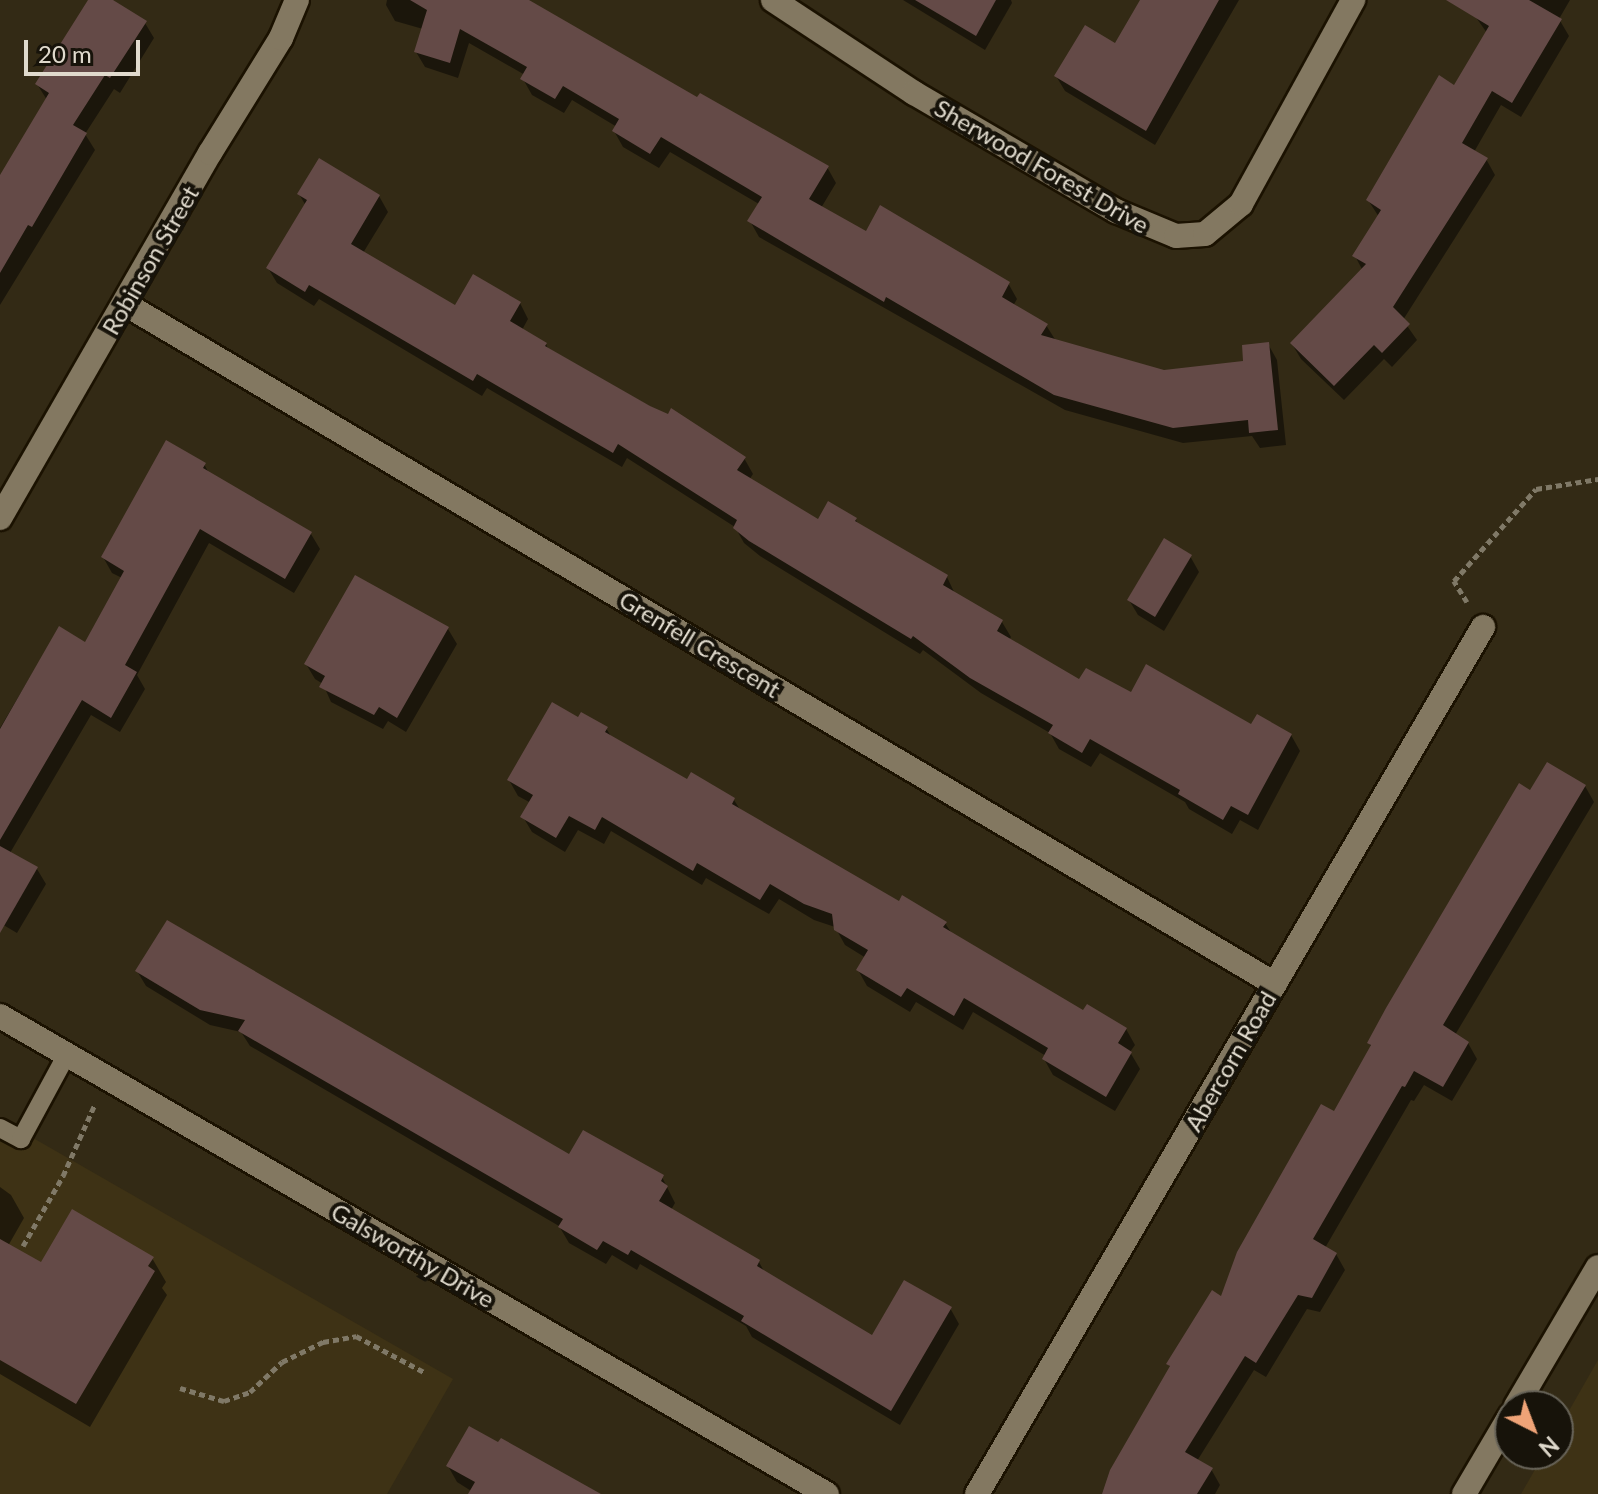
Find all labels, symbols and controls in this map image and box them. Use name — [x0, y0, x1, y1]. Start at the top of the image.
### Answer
scale bar — [28, 24, 144, 74]
text: 20 m — [38, 39, 92, 68]
street label: Sherwood Forest Drive — [930, 93, 1154, 239]
street label: Robinson Street — [96, 180, 204, 340]
street label: Grenfell Crescent — [614, 585, 786, 703]
street label: Abercorn Road — [1178, 986, 1282, 1136]
street label: Galsworthy Drive — [326, 1197, 500, 1313]
north arrow — [1494, 1390, 1574, 1470]
text: N — [1534, 1431, 1564, 1462]

